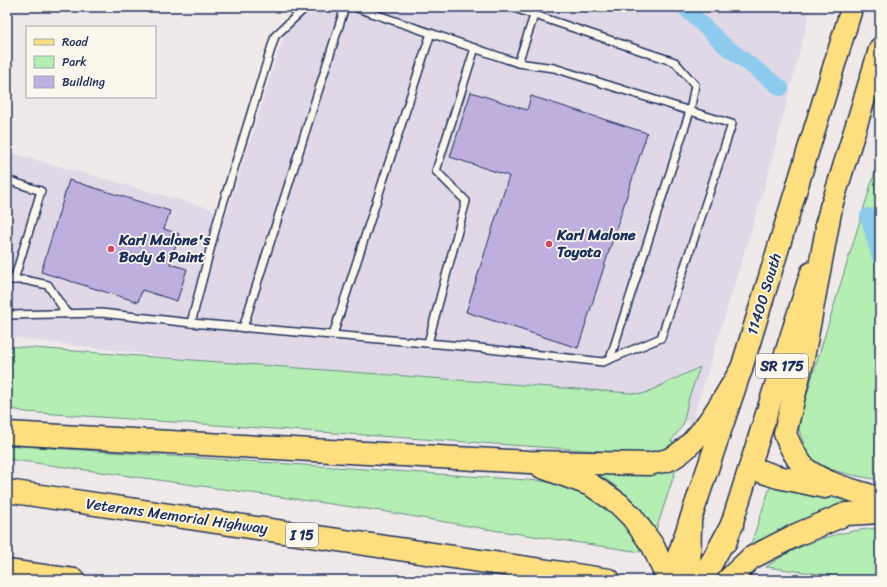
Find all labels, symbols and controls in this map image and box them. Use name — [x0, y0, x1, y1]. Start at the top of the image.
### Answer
legend — [26, 26, 156, 98]
text: Road — [62, 31, 89, 53]
text: Park — [62, 51, 87, 73]
text: Building — [62, 71, 105, 93]
place label: Karl Malone Toyota — [556, 222, 636, 265]
place label: Karl Malone's Body & Paint — [118, 227, 211, 270]
marker: Karl Malone Toyota — [544, 239, 554, 249]
marker: Karl Malone's Body & Paint — [106, 244, 116, 254]
street label: 11400 South — [739, 250, 789, 338]
road number: SR 175 — [756, 354, 808, 378]
street label: Veterans Memorial Highway — [84, 490, 270, 542]
road number: I 15 — [286, 523, 318, 547]

